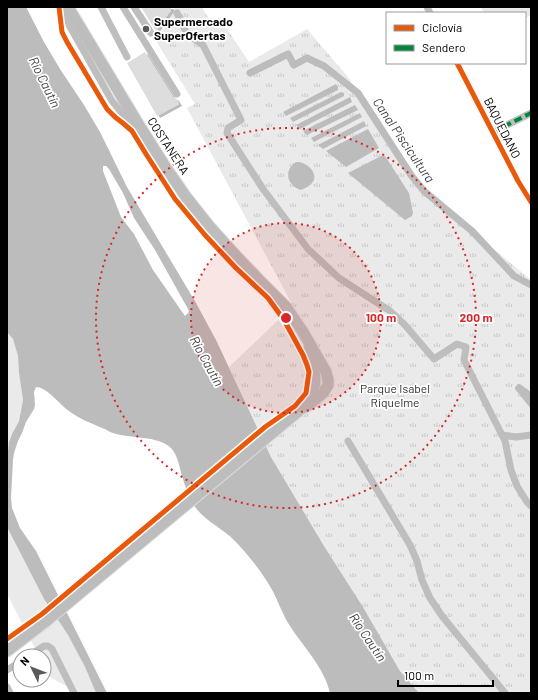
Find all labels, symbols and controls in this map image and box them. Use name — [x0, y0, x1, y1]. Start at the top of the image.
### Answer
legend — [386, 12, 526, 64]
place label: Supermercado SuperOfertas — [154, 14, 233, 42]
text: Ciclovía — [422, 20, 462, 34]
marker: Supermercado SuperOfertas — [141, 24, 151, 34]
text: Sendero — [422, 40, 466, 54]
water label: Río Cautín — [26, 54, 64, 110]
water label: Canal Piscicultura — [370, 95, 438, 186]
street label: BAQUEDANO — [482, 95, 524, 160]
street label: COSTANERA — [145, 114, 192, 177]
text: 100 m — [366, 310, 396, 324]
text: 200 m — [460, 310, 492, 324]
centre of rings — [279, 311, 293, 325]
water label: Río Cautín — [187, 333, 227, 389]
park label: Parque Isabel Riquelme — [360, 381, 430, 409]
water label: Río Cautín — [346, 610, 390, 664]
north arrow — [12, 648, 52, 688]
text: N — [17, 654, 32, 668]
scale bar — [398, 662, 493, 688]
text: 100 m — [404, 668, 434, 682]

